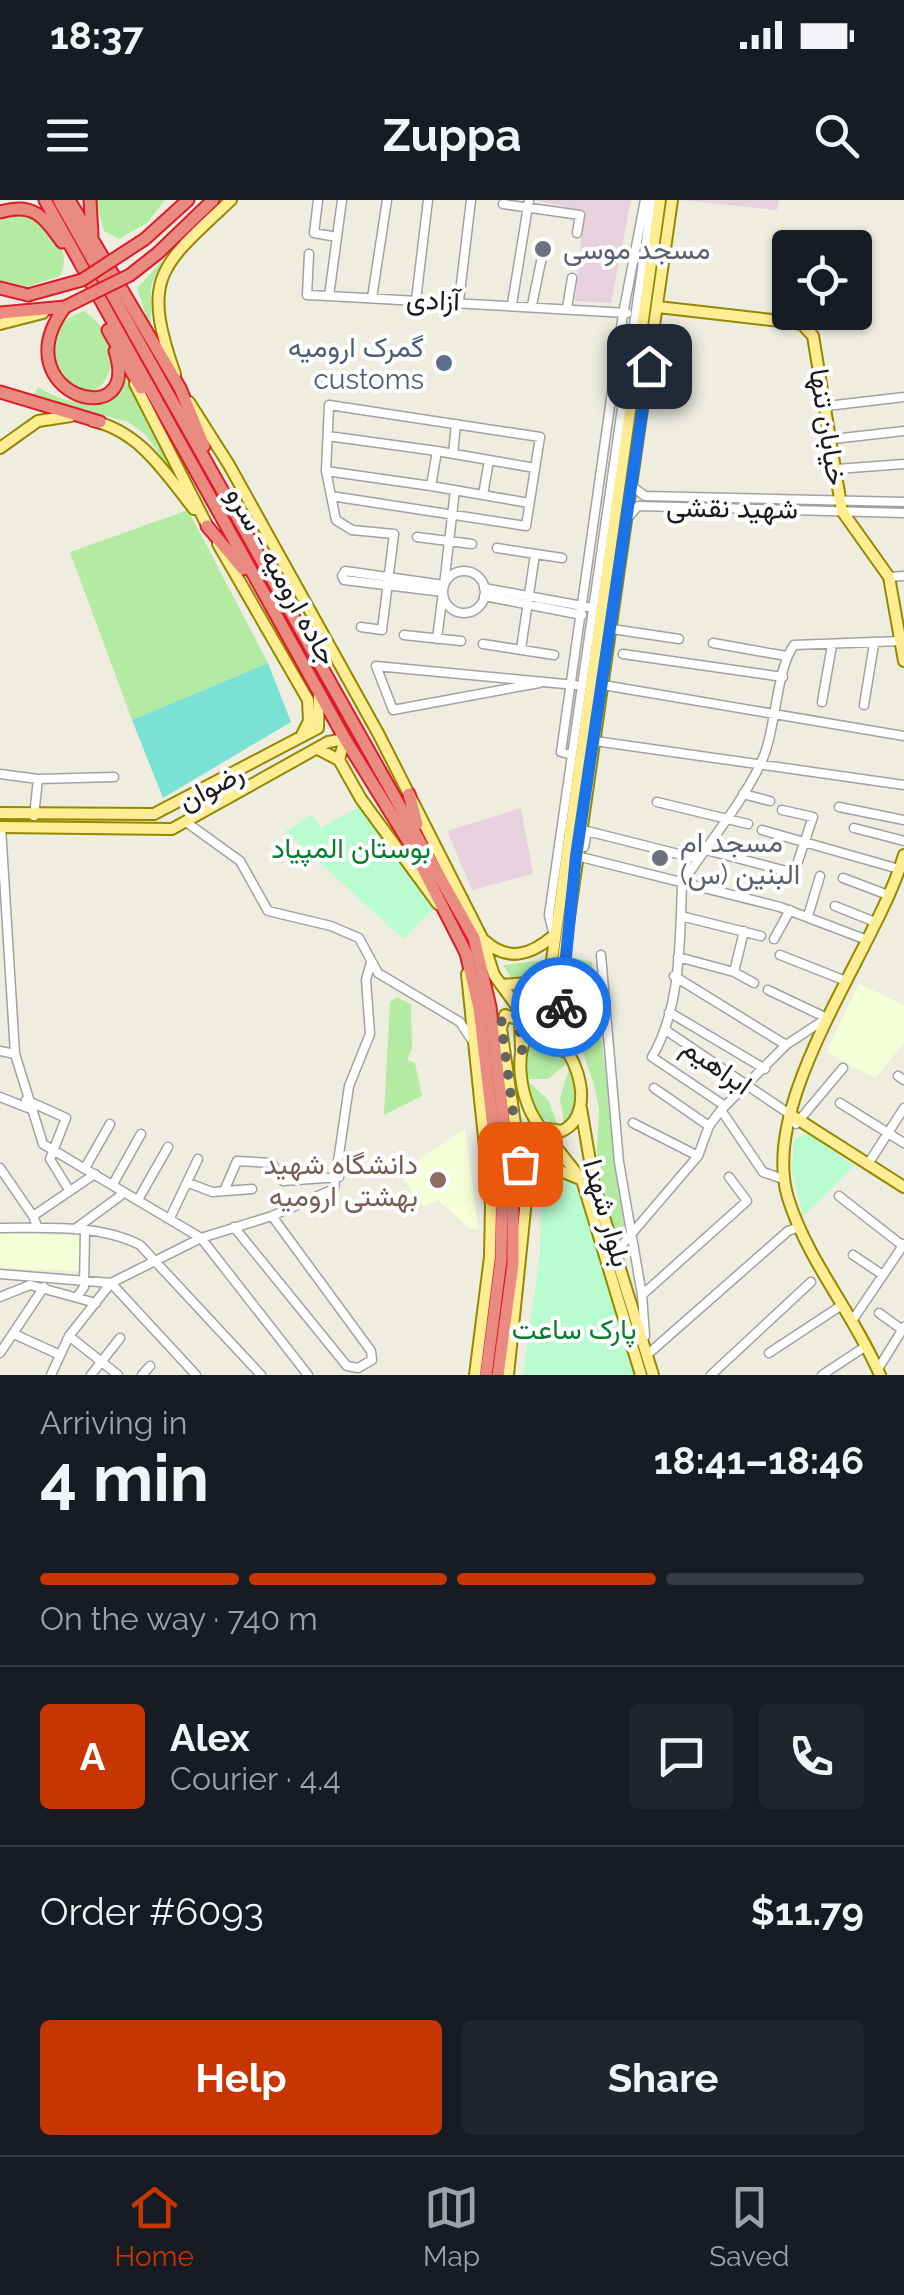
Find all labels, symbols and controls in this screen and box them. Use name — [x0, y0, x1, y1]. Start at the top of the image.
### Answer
text: 18:37 — [50, 13, 144, 58]
icon: menu — [40, 108, 95, 163]
icon: search — [809, 108, 864, 163]
text: Zuppa — [383, 109, 521, 162]
map controls — [772, 230, 872, 330]
button: locate — [772, 230, 872, 330]
place label: مسجد موسی — [563, 233, 710, 267]
marker: مسجد موسی — [532, 238, 554, 260]
street label: آزادی — [405, 283, 463, 319]
pin — [607, 324, 692, 409]
place label: گمرک ارومیه customs — [288, 331, 424, 396]
icon: home — [622, 339, 677, 394]
marker: گمرک ارومیه customs — [433, 352, 455, 374]
street label: خیابان تنها — [801, 366, 854, 488]
street label: جاده ارومیه - سرو — [219, 481, 345, 671]
street label: شهید نقشی — [666, 490, 798, 527]
street label: رضوان — [173, 756, 250, 819]
place label: مسجد ام البنین (س) — [680, 826, 800, 891]
park label: بوستان المپیاد — [271, 832, 431, 867]
marker: مسجد ام البنین (س) — [649, 847, 671, 869]
courier — [511, 957, 611, 1057]
icon: bike — [534, 980, 589, 1035]
street label: ابراهیم — [675, 1030, 758, 1103]
pin — [478, 1122, 563, 1207]
icon: bag — [493, 1137, 548, 1192]
place label: دانشگاه شهید بهشتی ارومیه — [264, 1148, 418, 1214]
street label: بلوار شهدا — [575, 1155, 638, 1271]
marker: دانشگاه شهید بهشتی ارومیه — [427, 1169, 449, 1191]
park label: پارک ساعت — [512, 1313, 636, 1348]
text: Arriving in — [40, 1404, 187, 1441]
text: 18:41–18:46 — [654, 1438, 864, 1483]
text: 4 min — [40, 1440, 209, 1516]
text: On the way · 740 m — [40, 1600, 318, 1637]
button: chat — [629, 1704, 734, 1809]
button: phone — [759, 1704, 864, 1809]
text: Alex — [170, 1715, 250, 1760]
text: A — [80, 1734, 105, 1779]
text: Courier · 4.4 — [170, 1760, 341, 1797]
text: Order #6093 — [40, 1889, 264, 1934]
text: $11.79 — [751, 1889, 864, 1934]
button: Help — [40, 2020, 442, 2135]
button: Share — [462, 2020, 864, 2135]
tab: Home — [115, 2180, 194, 2273]
tab: Map — [423, 2180, 480, 2273]
tab: Saved — [709, 2180, 789, 2273]

